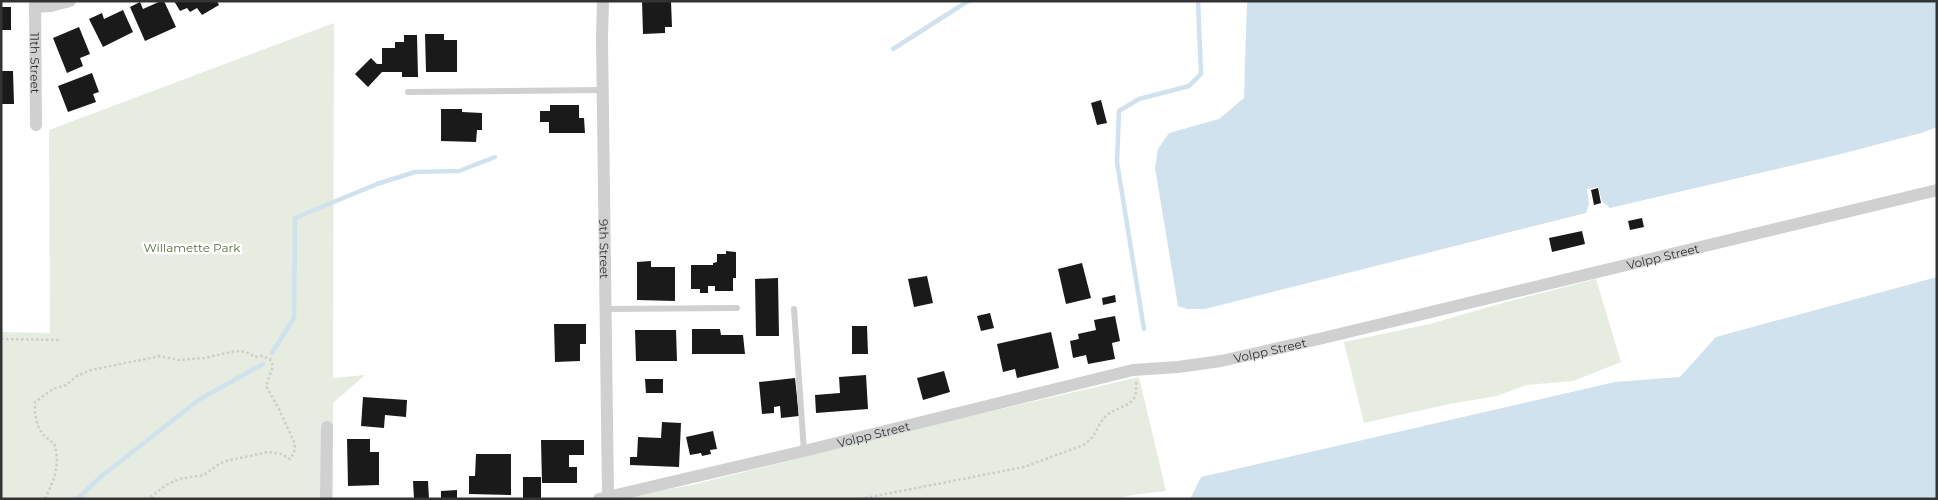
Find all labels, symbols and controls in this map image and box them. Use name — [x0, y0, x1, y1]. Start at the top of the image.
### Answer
street label: 11th Street — [28, 32, 43, 94]
street label: 9th Street — [597, 219, 613, 279]
park label: Willamette Park — [143, 240, 241, 255]
street label: Volpp Street — [1625, 240, 1701, 272]
street label: Volpp Street — [1232, 335, 1308, 365]
street label: Volpp Street — [836, 418, 911, 450]

